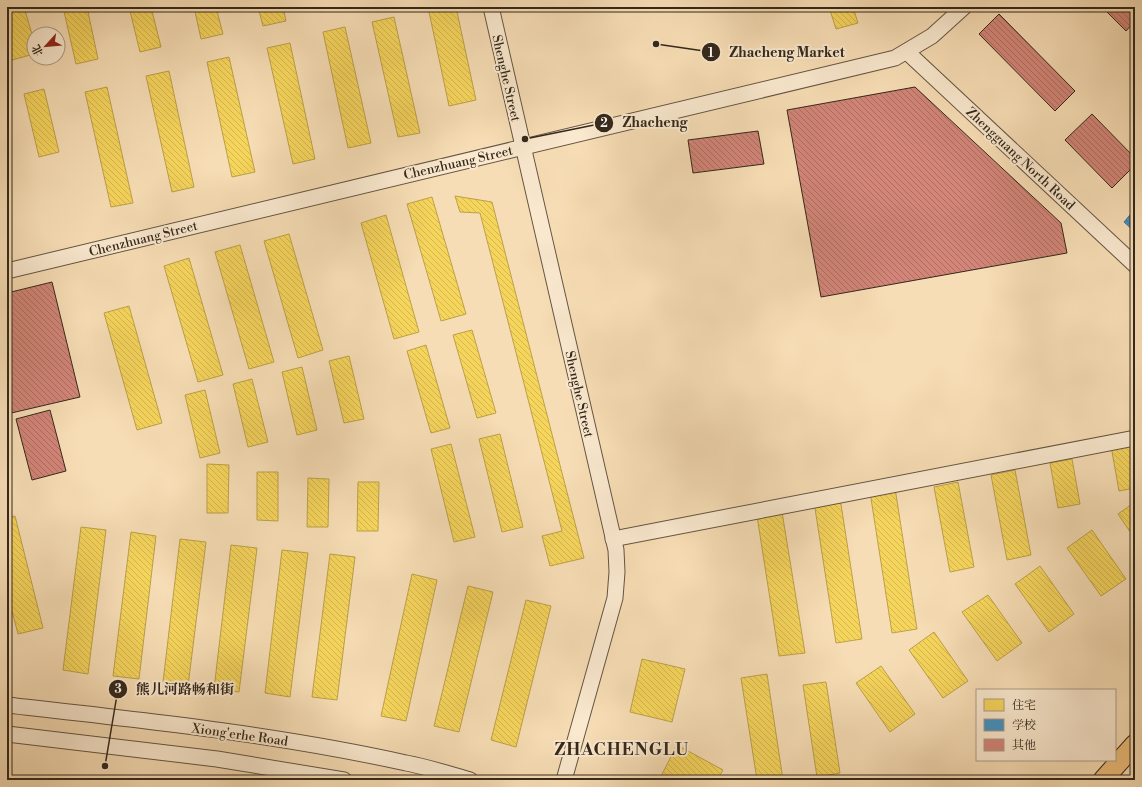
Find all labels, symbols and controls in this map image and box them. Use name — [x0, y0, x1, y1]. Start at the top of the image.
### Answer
north arrow — [26, 26, 66, 66]
street label: Shenghe Street — [488, 33, 524, 124]
callout: Zhacheng Market — [701, 39, 852, 65]
text: 北 — [29, 42, 47, 58]
text: Zhacheng Market — [729, 44, 846, 62]
text: 1 — [708, 46, 714, 61]
street label: Zhengguang North Road — [962, 104, 1079, 214]
callout: Zhacheng — [594, 110, 695, 136]
text: Zhacheng — [623, 114, 688, 132]
text: 2 — [600, 116, 608, 131]
street label: Chenzhuang Street — [402, 143, 515, 183]
street label: Chenzhuang Street — [87, 218, 200, 260]
street label: Shenghe Street — [561, 349, 597, 440]
callout: 熊儿河路畅和街 — [108, 676, 242, 702]
text: 熊儿河路畅和街 — [136, 681, 234, 699]
text: 3 — [114, 682, 122, 697]
legend — [976, 689, 1116, 761]
text: 住宅 — [1012, 698, 1036, 713]
text: 学校 — [1012, 718, 1036, 733]
street label: Xiong'erhe Road — [190, 720, 290, 750]
text: 其他 — [1012, 738, 1036, 753]
district label: ZHACHENGLU — [555, 739, 689, 761]

